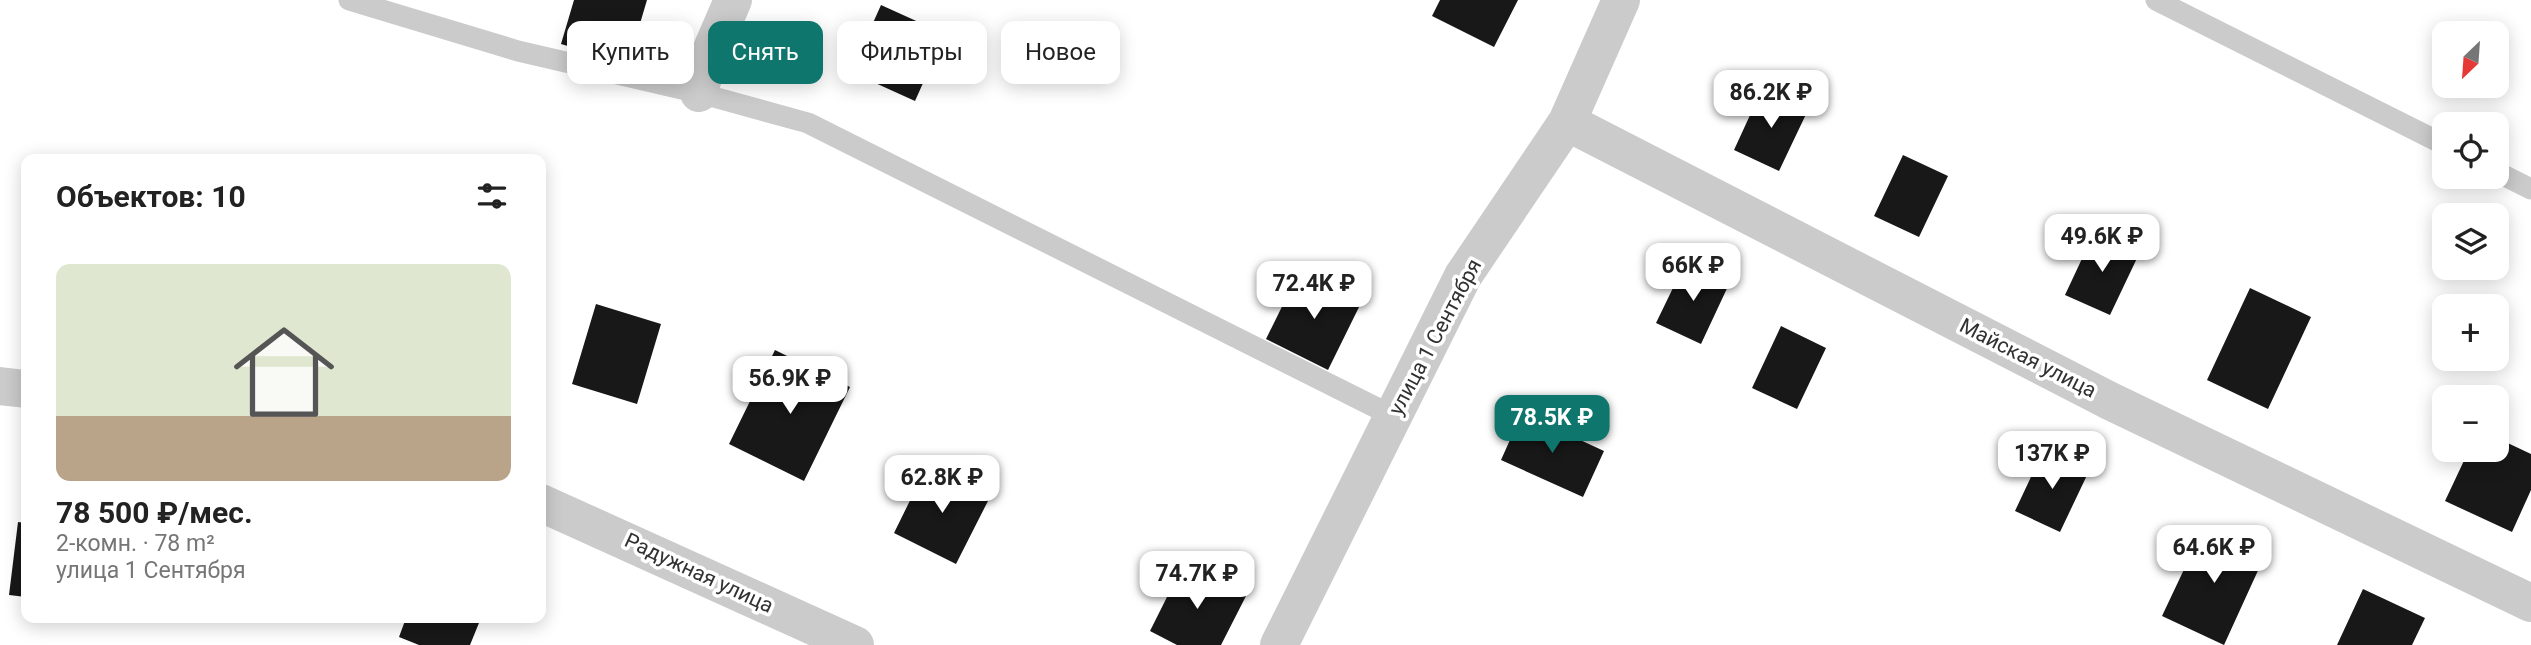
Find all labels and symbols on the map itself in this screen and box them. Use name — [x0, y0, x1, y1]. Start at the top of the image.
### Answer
north arrow — [2432, 21, 2510, 98]
pin: 86.2K ₽ — [1706, 71, 1836, 130]
pin: 49.6K ₽ — [2037, 215, 2167, 274]
pin: 66K ₽ — [1644, 244, 1742, 303]
street label: улица 1 Сентября — [1384, 255, 1486, 419]
pin: 72.4K ₽ — [1249, 262, 1379, 321]
street label: Майская улица — [1956, 313, 2100, 403]
pin: 56.9K ₽ — [725, 356, 855, 416]
pin: 78.5K ₽ — [1487, 396, 1617, 455]
pin: 137K ₽ — [1995, 432, 2109, 491]
pin: 62.8K ₽ — [877, 456, 1007, 515]
pin: 64.6K ₽ — [2149, 526, 2279, 585]
street label: Радужная улица — [621, 528, 777, 618]
pin: 74.7K ₽ — [1132, 552, 1262, 611]

